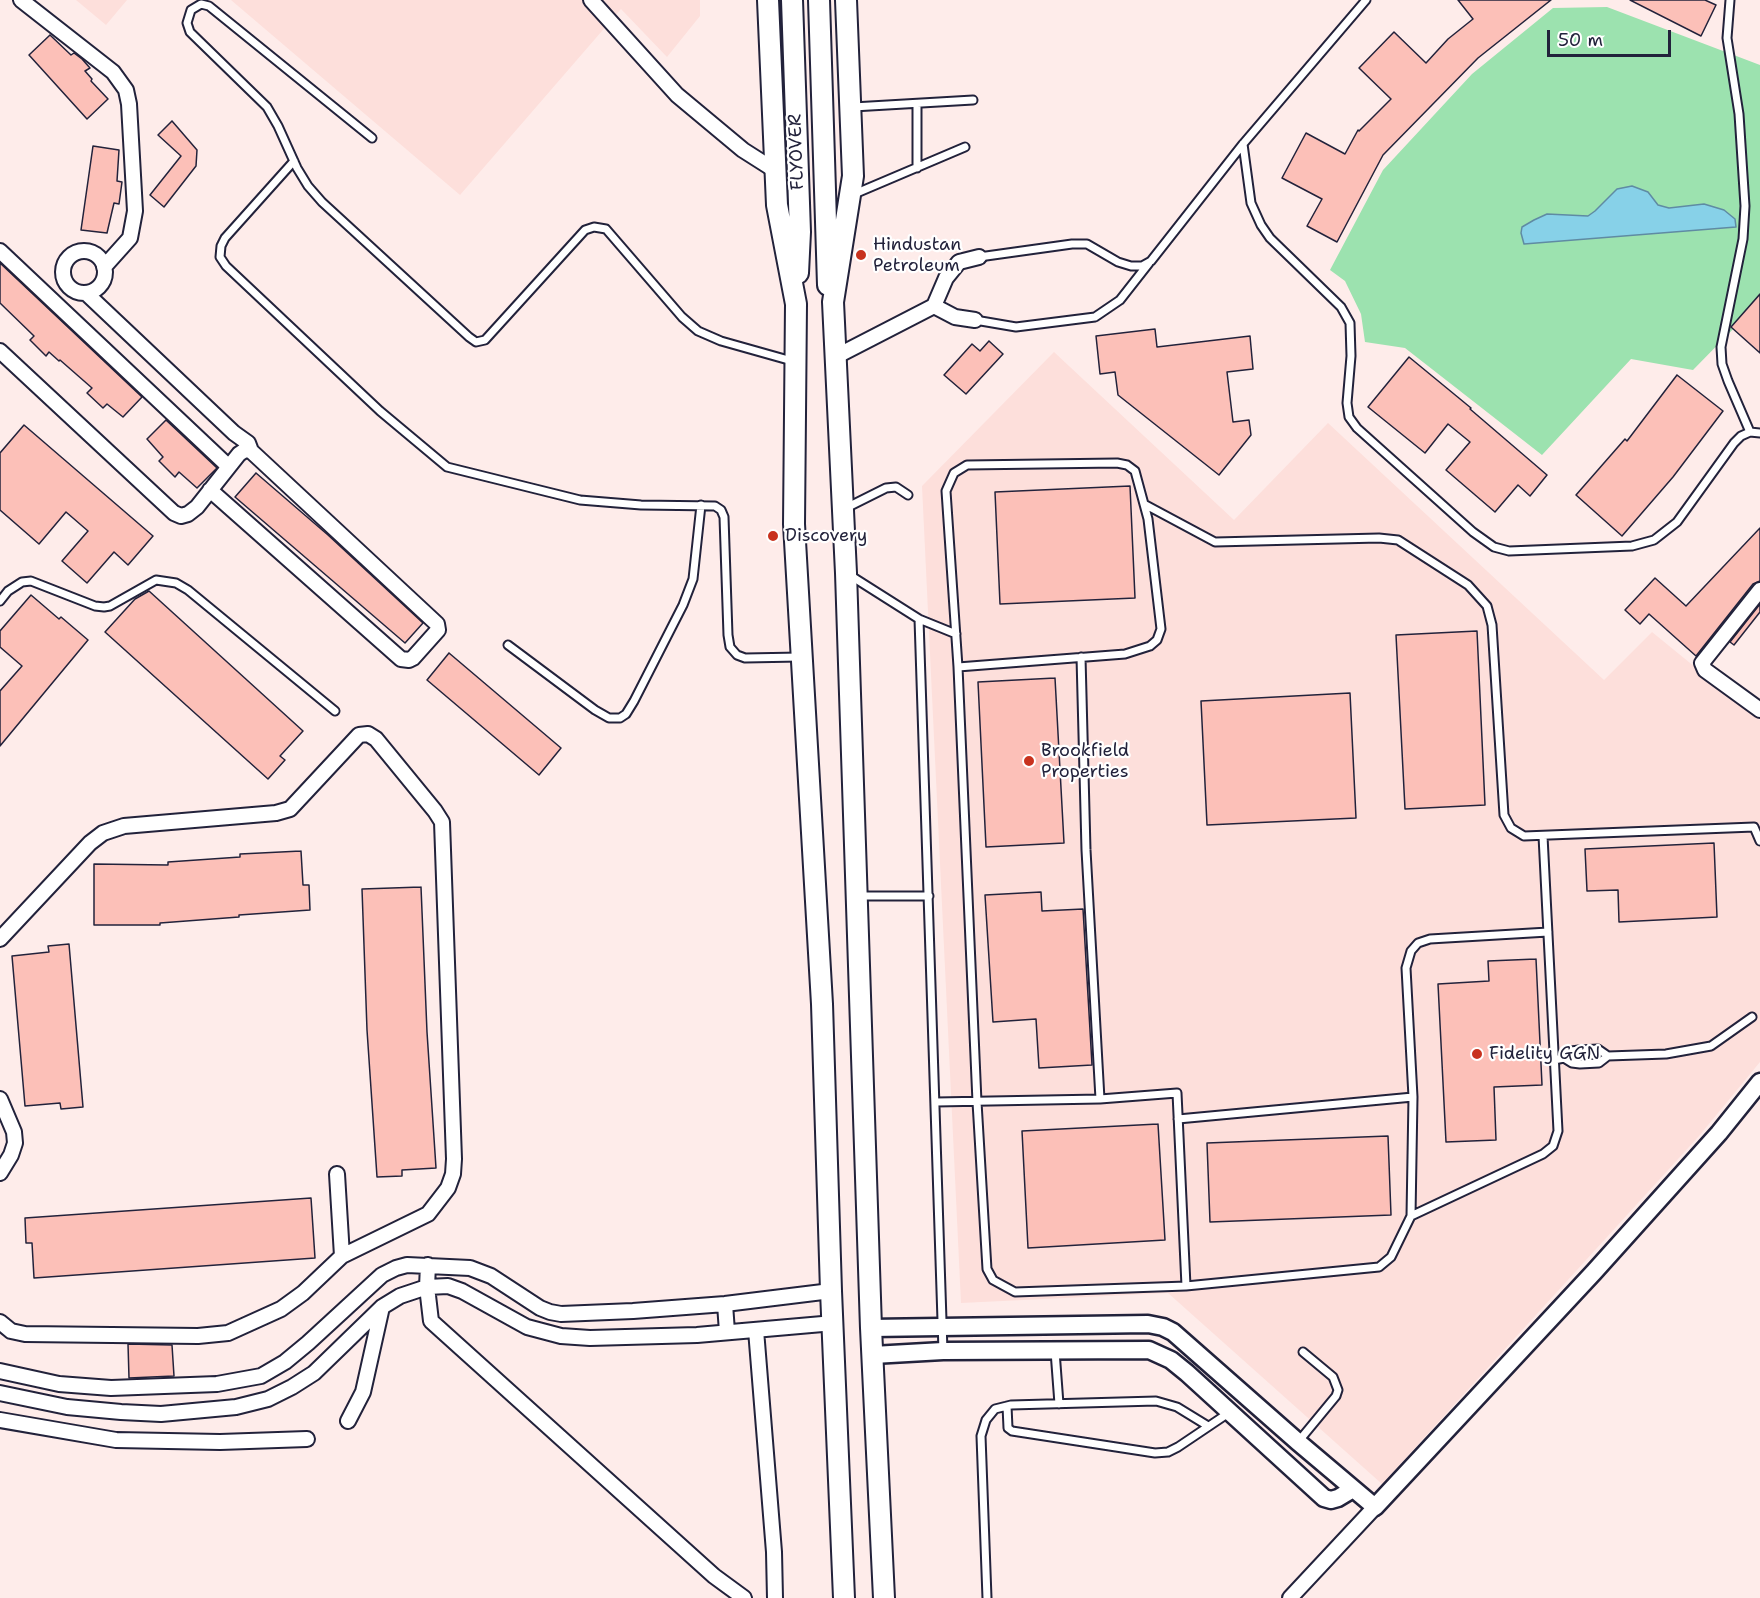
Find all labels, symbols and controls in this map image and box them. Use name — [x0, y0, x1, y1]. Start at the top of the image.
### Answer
scale bar — [1550, 18, 1674, 56]
text: 50 m — [1558, 28, 1603, 52]
street label: FLYOVER — [785, 113, 809, 191]
place label: Hindustan Petroleum — [873, 234, 961, 276]
marker: Hindustan Petroleum — [854, 248, 868, 262]
place label: Discovery — [785, 525, 867, 547]
marker: Discovery — [766, 529, 780, 543]
place label: Brookfield Properties — [1041, 740, 1129, 783]
marker: Brookfield Properties — [1022, 754, 1036, 768]
place label: Fidelity GGN — [1489, 1043, 1600, 1065]
marker: Fidelity GGN — [1470, 1047, 1484, 1061]

